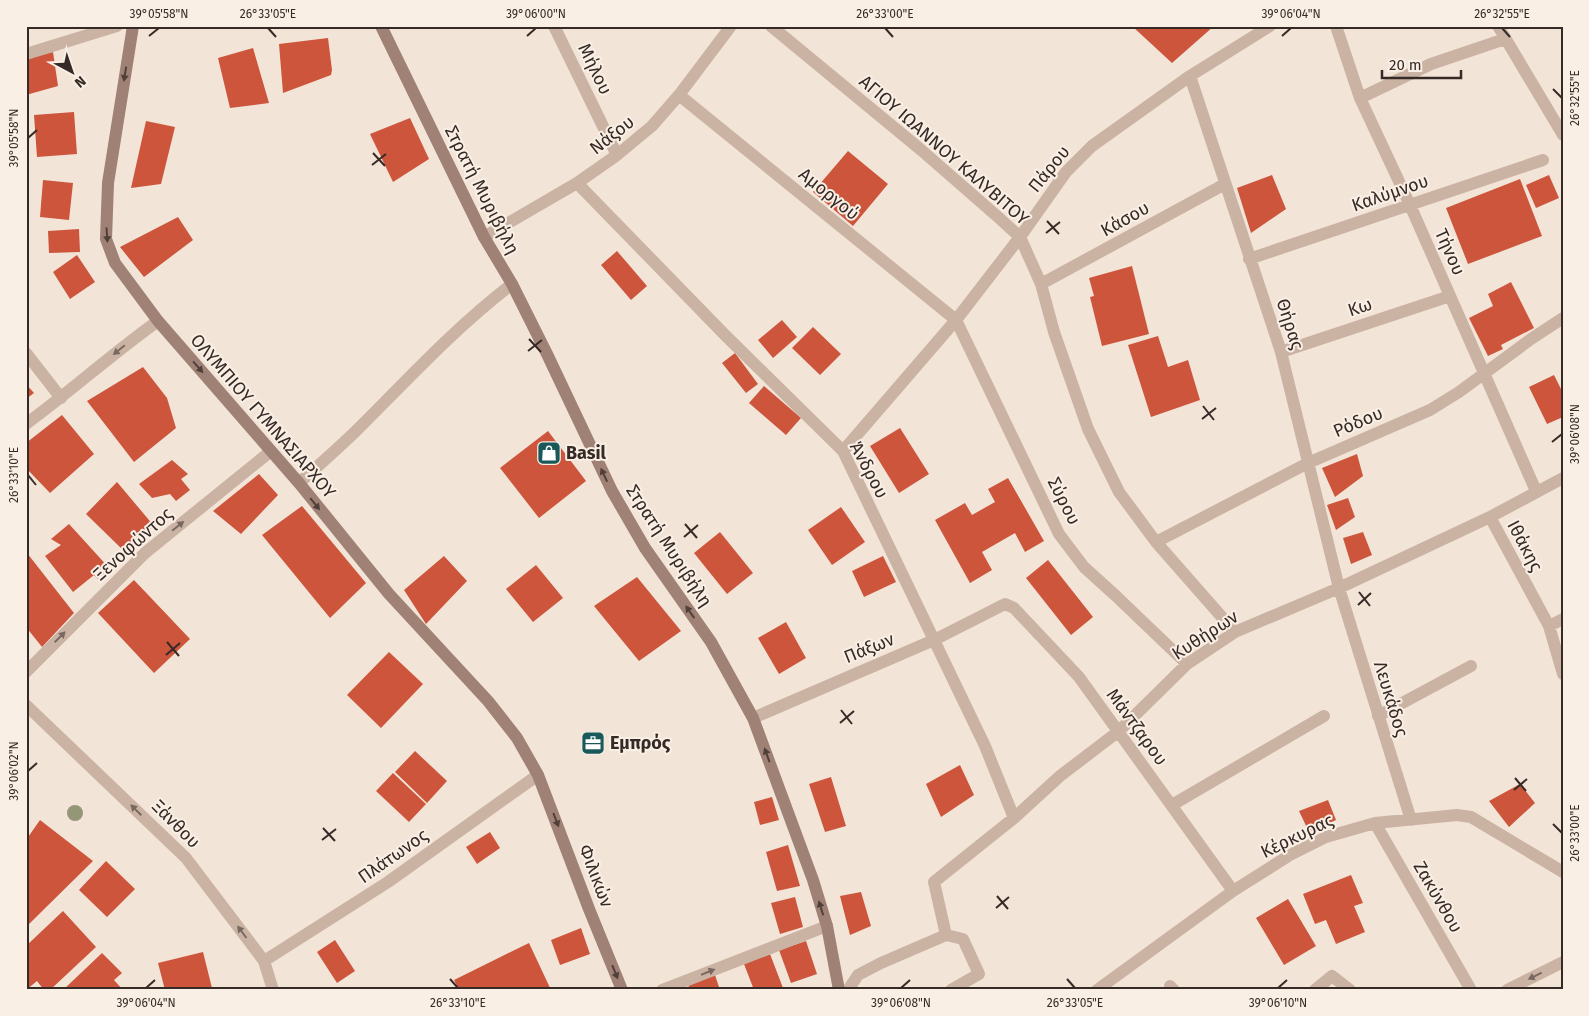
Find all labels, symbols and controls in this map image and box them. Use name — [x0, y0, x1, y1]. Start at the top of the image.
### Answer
text: 39°05'58"N — [130, 7, 188, 21]
text: 26°33'05"E — [240, 7, 296, 21]
text: 39°06'00"N — [506, 7, 566, 21]
text: 26°33'00"E — [856, 7, 914, 21]
text: 39°06'04"N — [1261, 7, 1321, 21]
text: 26°32'55"E — [1474, 7, 1530, 21]
street label: Μήλου — [573, 40, 617, 98]
north arrow — [48, 48, 98, 98]
scale bar — [1382, 48, 1460, 80]
text: 20 m — [1389, 56, 1422, 74]
one-way arrow — [121, 67, 129, 83]
street label: ΑΓΙΟΥ ΙΩΑΝΝΟΥ ΚΑΛΥΒΙΤΟΥ — [855, 70, 1033, 230]
text: 26°32'55"E — [1568, 70, 1582, 126]
text: N — [71, 72, 89, 91]
text: 39°05'58"N — [7, 109, 21, 167]
street label: Νάξου — [585, 111, 639, 159]
street label: Στρατή Μυριβήλη — [440, 122, 524, 258]
street label: Πάρου — [1023, 141, 1075, 197]
street label: Αμοργού — [794, 163, 864, 225]
street label: Καλύμνου — [1349, 170, 1431, 216]
street label: Κάσου — [1097, 197, 1153, 241]
street label: Τήνου — [1430, 225, 1470, 279]
one-way arrow — [104, 228, 112, 244]
street label: Κω — [1345, 293, 1375, 321]
street label: Θήρας — [1271, 296, 1309, 353]
street label: ΟΛΥΜΠΙΟΥ ΓΥΜΝΑΣΙΑΡΧΟΥ — [186, 329, 340, 503]
one-way arrow — [113, 344, 126, 355]
one-way arrow — [193, 360, 204, 373]
street label: Ρόδου — [1330, 402, 1386, 442]
text: 39°06'08"N — [1568, 404, 1582, 464]
street label: Άνδρου — [845, 438, 893, 502]
shop icon: Basil — [536, 440, 562, 466]
place label: Basil — [566, 442, 607, 464]
text: 26°33'10"E — [7, 447, 21, 503]
one-way arrow — [600, 468, 608, 482]
street label: Σύρου — [1043, 474, 1085, 528]
street label: Στρατή Μυριβήλη — [621, 481, 717, 611]
one-way arrow — [310, 497, 321, 510]
street label: Ξενοφώντος — [89, 502, 178, 585]
street label: Ιθάκης — [1502, 517, 1548, 576]
one-way arrow — [171, 521, 184, 532]
one-way arrow — [685, 605, 695, 619]
street label: Κυθήρων — [1168, 605, 1243, 665]
street label: Πάξων — [841, 628, 898, 668]
one-way arrow — [54, 631, 66, 643]
street label: Λευκάδος — [1369, 659, 1413, 740]
street label: Μάντζαρου — [1102, 684, 1172, 770]
office icon: Εμπρός — [580, 730, 606, 756]
place label: Εμπρός — [610, 732, 671, 754]
text: 39°06'02"N — [7, 741, 21, 801]
one-way arrow — [763, 747, 771, 762]
street label: Ξάνθου — [147, 795, 205, 853]
one-way arrow — [130, 804, 142, 816]
text: 26°33'00"E — [1568, 804, 1582, 862]
street label: Κέρκυρας — [1257, 809, 1338, 863]
one-way arrow — [552, 813, 560, 828]
street label: Πλάτωνος — [354, 824, 433, 888]
street label: Φιλικών — [574, 842, 618, 911]
street label: Ζακύνθου — [1409, 857, 1467, 937]
one-way arrow — [817, 900, 825, 915]
one-way arrow — [237, 925, 247, 939]
one-way arrow — [611, 965, 619, 980]
one-way arrow — [701, 968, 716, 976]
one-way arrow — [1528, 972, 1542, 980]
text: 39°06'04"N — [116, 996, 176, 1010]
text: 26°33'10"E — [430, 996, 486, 1010]
text: 39°06'08"N — [871, 996, 931, 1010]
text: 26°33'05"E — [1047, 996, 1103, 1010]
text: 39°06'10"N — [1249, 996, 1307, 1010]

